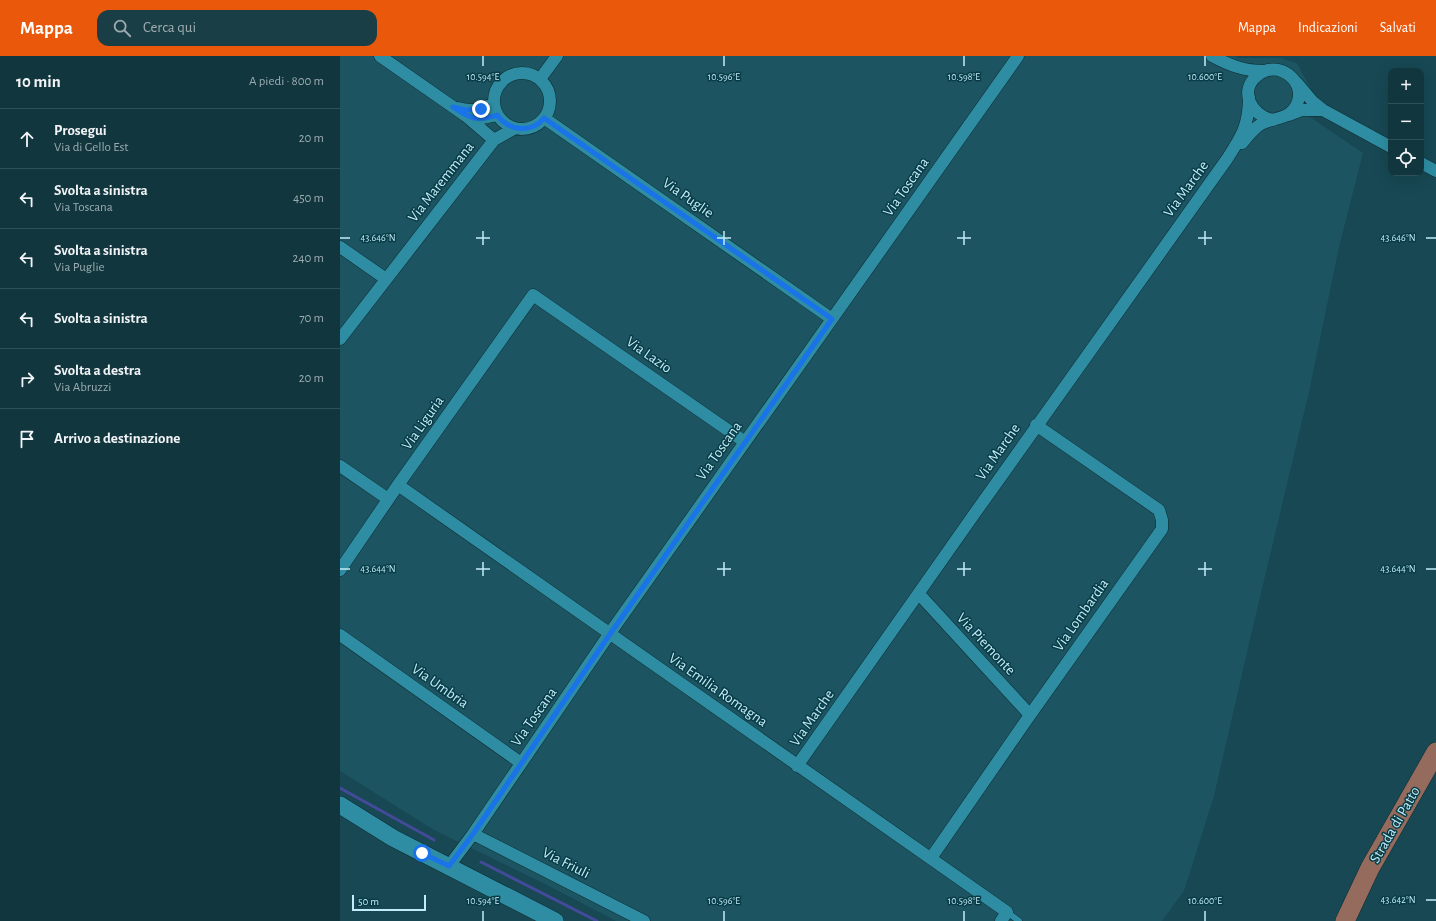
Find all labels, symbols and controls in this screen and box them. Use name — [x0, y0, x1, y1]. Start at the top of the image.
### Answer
search box — [97, 10, 377, 46]
icon: search — [111, 17, 133, 39]
text: Mappa — [20, 19, 73, 38]
text: Cerca qui — [143, 20, 196, 35]
text: Mappa — [1238, 21, 1276, 35]
text: Indicazioni — [1298, 21, 1358, 35]
text: Salvati — [1380, 21, 1416, 35]
map controls — [1388, 68, 1424, 176]
button: + — [1388, 68, 1424, 104]
text: 10.594°E — [467, 72, 499, 82]
text: 10.596°E — [708, 72, 740, 82]
text: 10.598°E — [948, 72, 980, 82]
text: 10.600°E — [1188, 72, 1222, 82]
text: 10 min — [16, 73, 61, 90]
text: A piedi · 800 m — [249, 75, 324, 88]
route end — [472, 100, 490, 118]
button: − — [1388, 104, 1424, 140]
text: Prosegui — [54, 123, 107, 138]
icon: ahead — [16, 128, 38, 150]
text: 20 m — [299, 132, 324, 145]
street label: Via Maremmana — [405, 139, 477, 225]
button: locate — [1388, 140, 1424, 176]
text: Via di Gello Est — [54, 141, 128, 154]
street label: Via Toscana — [880, 155, 932, 219]
street label: Via Marche — [1161, 158, 1211, 220]
street label: Via Puglie — [660, 175, 716, 221]
text: Svolta a sinistra — [54, 183, 148, 198]
icon: left — [16, 188, 38, 210]
text: 450 m — [293, 192, 324, 205]
text: Via Toscana — [54, 201, 113, 214]
text: 43.646°N — [360, 233, 396, 243]
text: 43.646°N — [1380, 233, 1416, 243]
text: Svolta a sinistra — [54, 243, 148, 258]
icon: left — [16, 248, 38, 270]
text: 240 m — [292, 252, 324, 265]
text: Via Puglie — [54, 261, 105, 274]
icon: left — [16, 308, 38, 330]
text: Svolta a sinistra — [54, 311, 148, 326]
text: 70 m — [299, 312, 324, 325]
street label: Via Lazio — [623, 334, 675, 376]
text: Svolta a destra — [54, 363, 141, 378]
icon: right — [16, 368, 38, 390]
text: 20 m — [299, 372, 324, 385]
text: Via Abruzzi — [54, 381, 111, 394]
street label: Via Liguria — [399, 393, 447, 453]
street label: Via Toscana — [693, 419, 745, 483]
street label: Via Marche — [973, 421, 1023, 483]
icon: arrive — [16, 428, 38, 450]
text: Arrivo a destinazione — [54, 431, 180, 446]
text: 43.644°N — [360, 564, 396, 574]
text: 43.644°N — [1380, 564, 1416, 574]
street label: Via Lombardia — [1051, 576, 1111, 654]
street label: Via Piemonte — [954, 610, 1018, 678]
street label: Via Emilia Romagna — [666, 650, 770, 730]
street label: Via Umbria — [409, 661, 471, 711]
street label: Via Toscana — [508, 685, 560, 749]
street label: Via Marche — [787, 687, 837, 749]
street label: Strada di Patto — [1367, 784, 1423, 866]
route start — [413, 844, 431, 862]
street label: Via Friuli — [540, 845, 592, 881]
scale bar — [352, 893, 426, 912]
text: 43.642°N — [1380, 895, 1416, 905]
text: 50 m — [358, 896, 379, 907]
text: 10.594°E — [467, 896, 499, 906]
text: 10.596°E — [708, 896, 740, 906]
text: 10.598°E — [948, 896, 980, 906]
text: 10.600°E — [1188, 896, 1222, 906]

